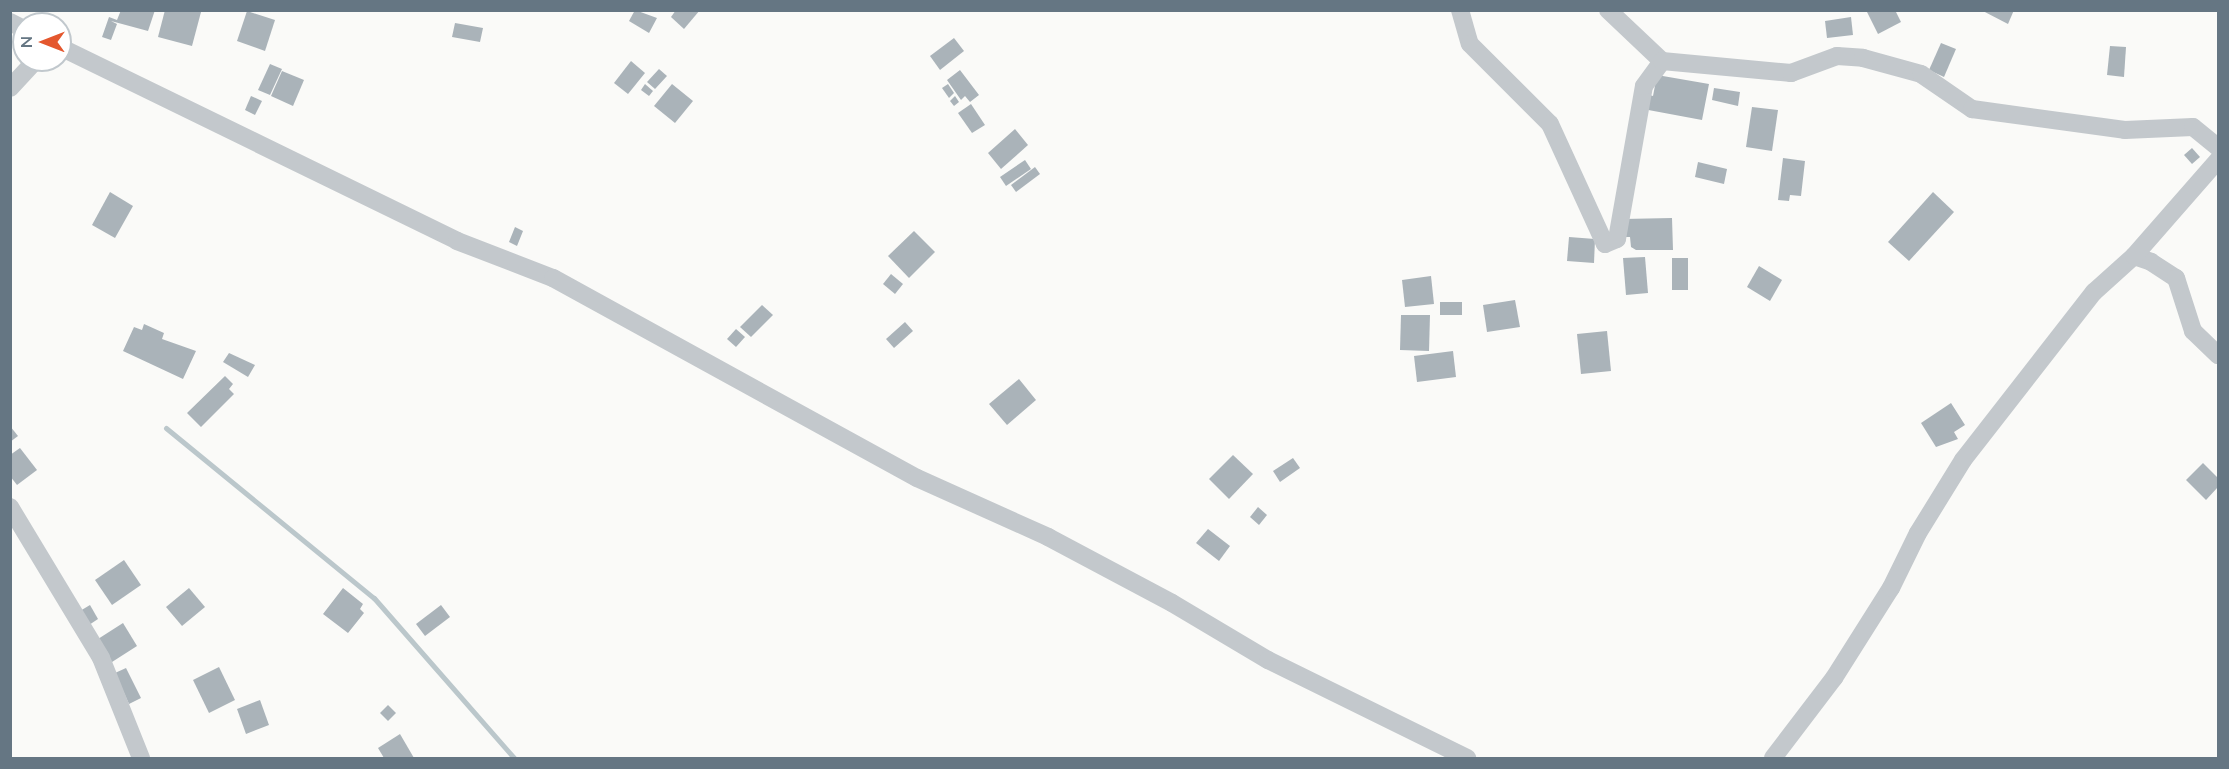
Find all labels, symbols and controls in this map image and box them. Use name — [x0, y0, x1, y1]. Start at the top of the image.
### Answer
north arrow — [12, 12, 72, 72]
text: N — [16, 36, 35, 48]

